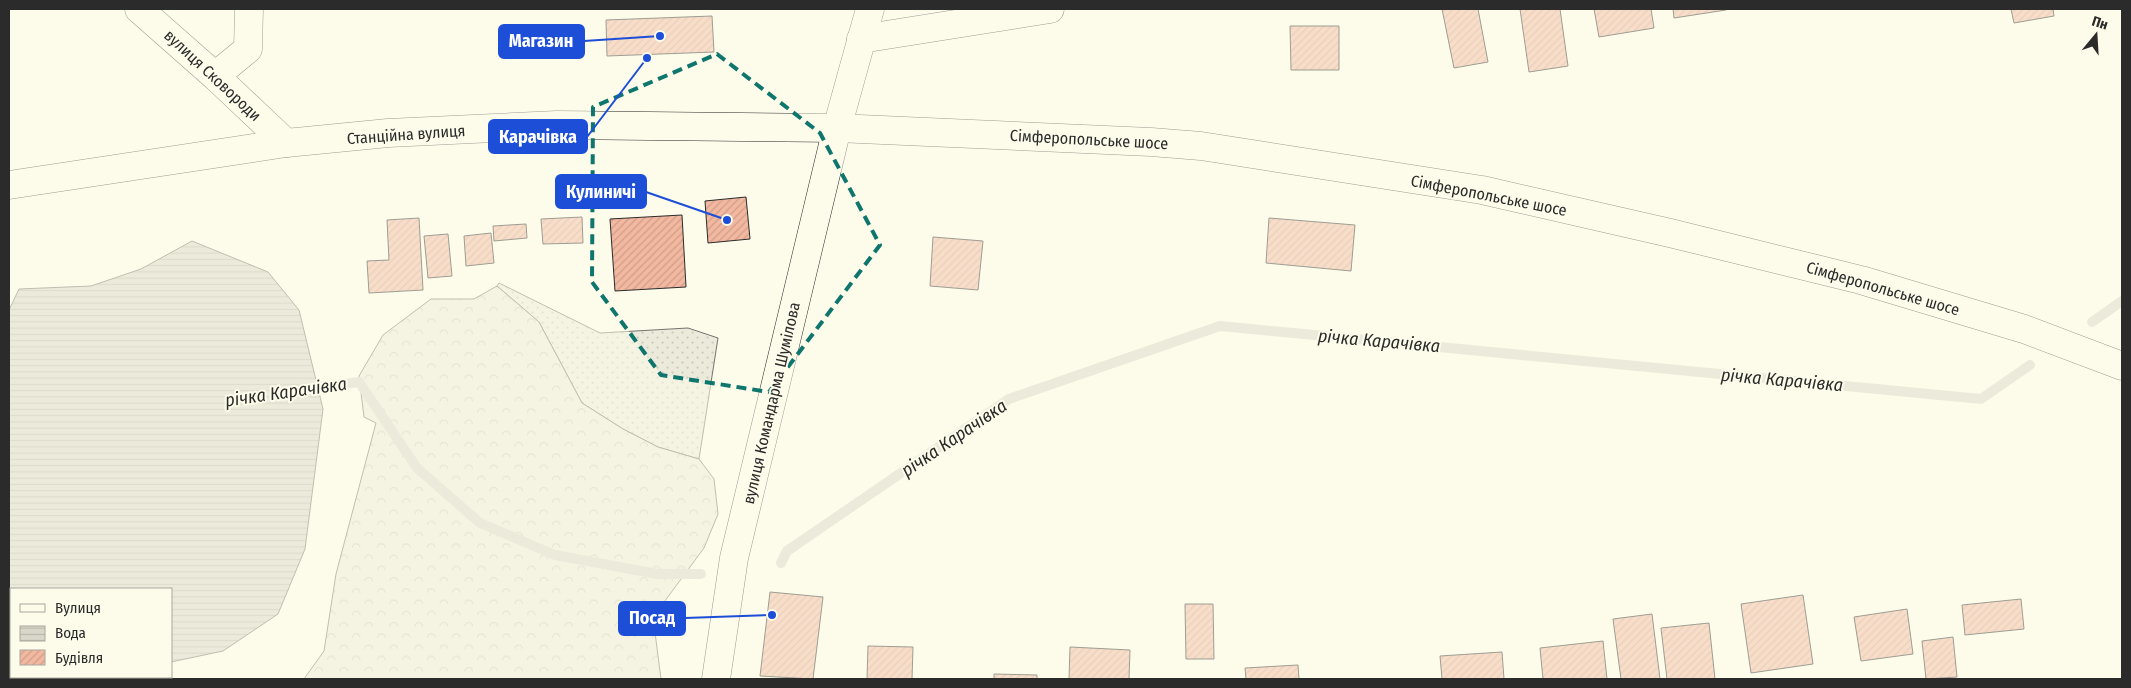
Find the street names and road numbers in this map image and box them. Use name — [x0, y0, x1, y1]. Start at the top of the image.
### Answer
street label: вулиця Сковороди — [160, 26, 265, 125]
street label: Станційна вулиця — [346, 121, 466, 148]
street label: Сімферопольське шосе — [1009, 126, 1169, 153]
street label: Сімферопольське шосе — [1409, 171, 1569, 220]
street label: Сімферопольське шосе — [1804, 258, 1962, 319]
street label: вулиця Командарма Шумілова — [739, 300, 804, 506]

